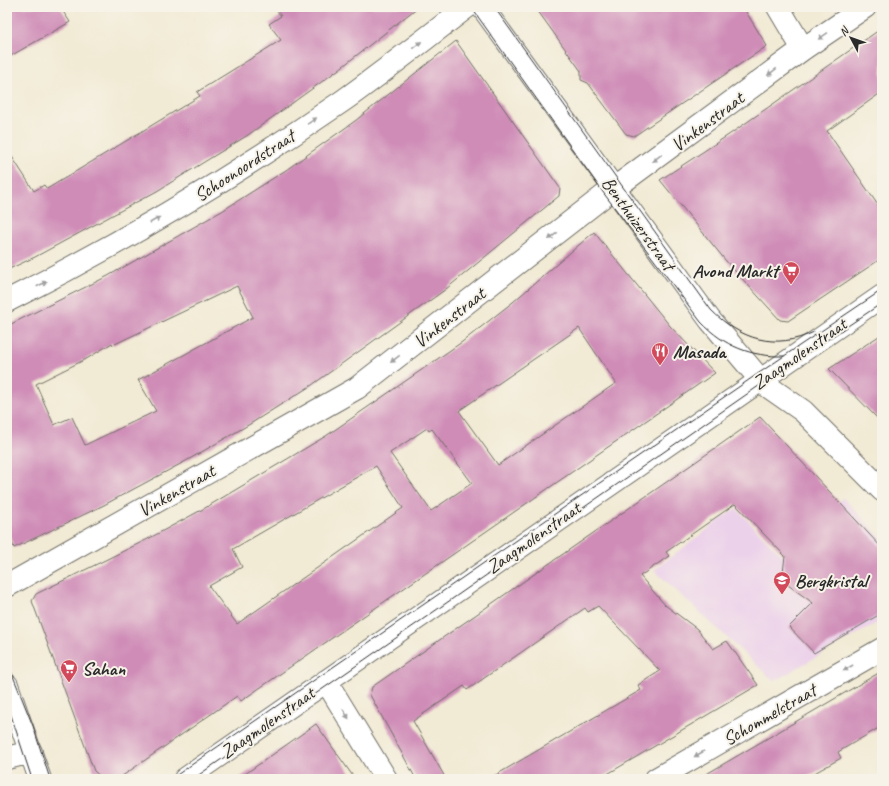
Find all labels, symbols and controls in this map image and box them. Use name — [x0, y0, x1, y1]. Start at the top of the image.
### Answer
north arrow — [831, 18, 871, 58]
text: N — [836, 23, 852, 39]
one-way arrow — [817, 32, 828, 40]
one-way arrow — [412, 40, 423, 49]
one-way arrow — [767, 68, 778, 76]
street label: Vinkenstraat — [666, 86, 750, 157]
one-way arrow — [307, 117, 317, 125]
street label: Schoonoordstraat — [190, 123, 302, 207]
one-way arrow — [651, 154, 662, 162]
street label: Benthuizerstraat — [596, 172, 682, 277]
one-way arrow — [149, 217, 161, 224]
one-way arrow — [547, 232, 558, 240]
place label: Avond Markt — [692, 259, 781, 283]
supermarket icon: Avond Markt — [781, 260, 801, 285]
one-way arrow — [36, 281, 48, 287]
street label: Vinkenstraat — [409, 281, 492, 353]
street label: Zaagmolenstraat — [748, 312, 853, 395]
place label: Masada — [673, 340, 727, 364]
restaurant icon: Masada — [650, 341, 670, 366]
one-way arrow — [389, 355, 400, 363]
street label: Vinkenstraat — [134, 458, 221, 523]
street label: Zaagmolenstraat — [482, 496, 587, 579]
place label: Bergkristal — [795, 569, 871, 593]
school or university icon: Bergkristal — [772, 570, 792, 595]
place label: Sahan — [82, 657, 125, 681]
supermarket icon: Sahan — [59, 658, 79, 683]
one-way arrow — [842, 665, 854, 672]
street label: Schommelstraat — [719, 677, 823, 751]
street label: Zaagmolenstraat — [216, 681, 321, 764]
one-way arrow — [342, 709, 350, 719]
one-way arrow — [693, 751, 705, 758]

